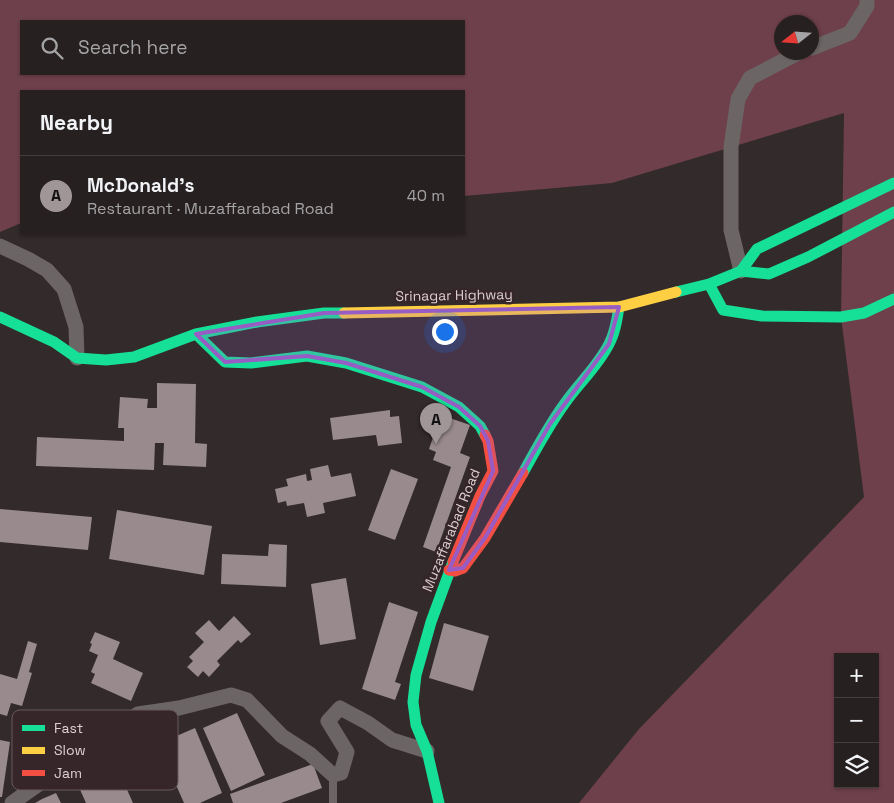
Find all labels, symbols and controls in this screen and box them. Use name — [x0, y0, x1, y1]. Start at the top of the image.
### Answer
north arrow — [774, 15, 819, 60]
search box — [20, 20, 465, 75]
icon: search — [38, 34, 66, 62]
text: Search here — [78, 35, 188, 60]
text: Nearby — [40, 109, 113, 136]
text: McDonald's — [87, 173, 194, 198]
text: A — [51, 185, 61, 206]
text: 40 m — [407, 185, 445, 206]
text: Restaurant · Muzaffarabad Road — [87, 198, 334, 219]
street label: Srinagar Highway — [395, 285, 513, 305]
your location — [432, 319, 458, 345]
pin: A — [420, 403, 452, 444]
street label: Muzaffarabad Road — [418, 466, 484, 594]
map controls — [834, 653, 879, 788]
button: + — [834, 653, 879, 698]
button: − — [834, 698, 879, 743]
legend — [12, 710, 178, 790]
text: Fast — [54, 719, 83, 737]
text: Slow — [54, 741, 86, 759]
button: layers — [834, 743, 879, 788]
text: Jam — [54, 764, 82, 782]

